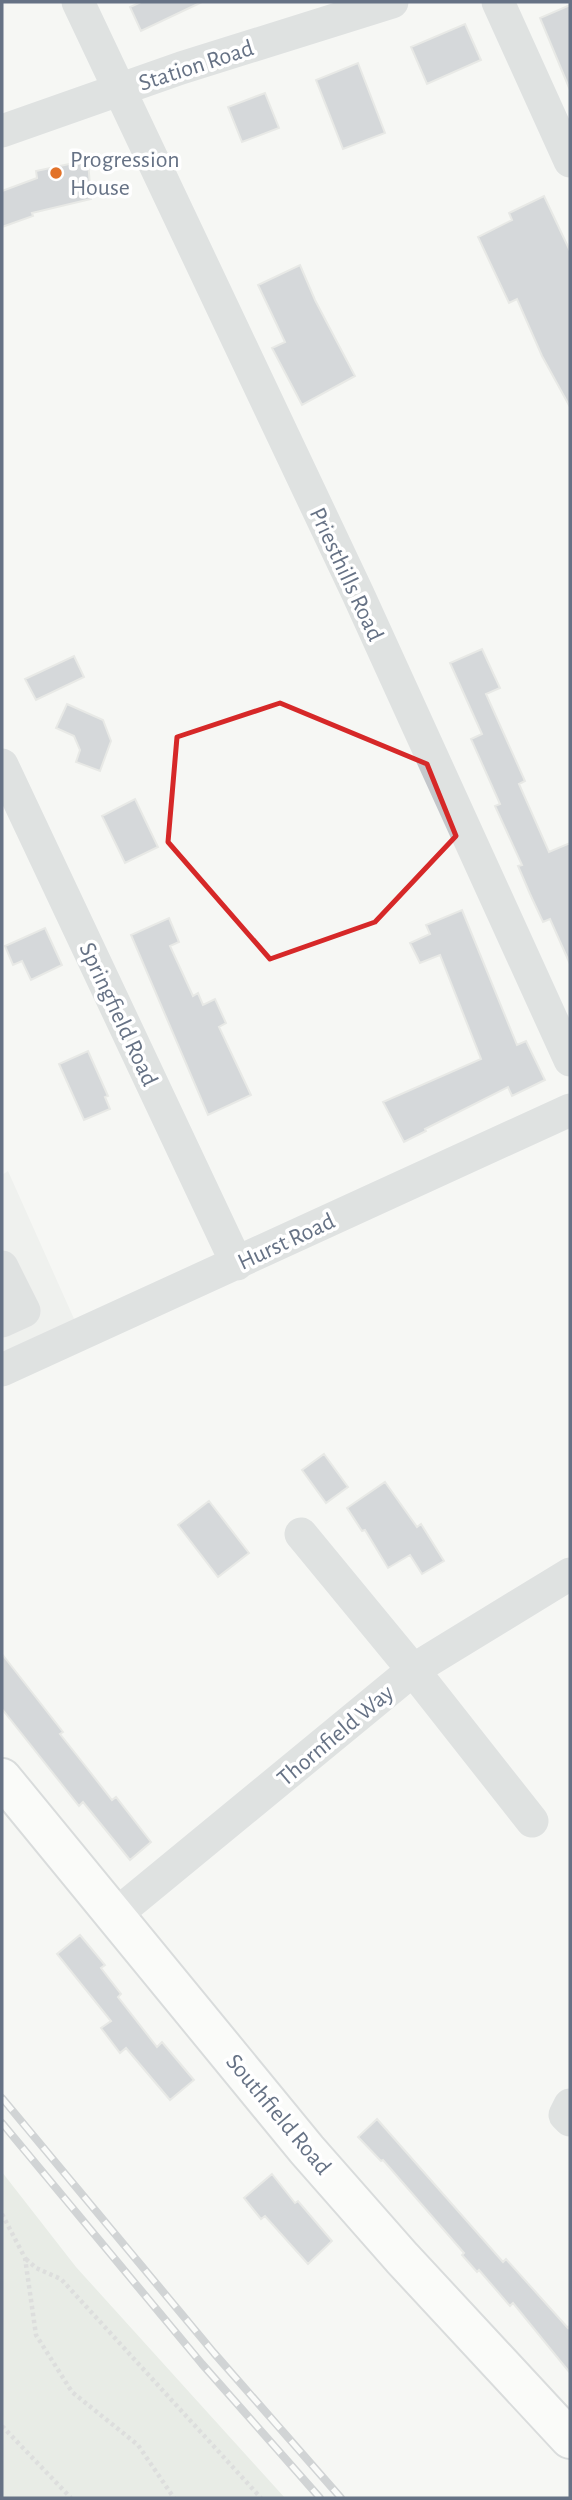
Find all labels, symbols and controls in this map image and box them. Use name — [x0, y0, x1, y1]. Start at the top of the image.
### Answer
street label: Station Road — [136, 36, 257, 96]
place label: Progression House — [70, 148, 180, 200]
marker: Progression House — [48, 165, 64, 181]
street label: Priesthills Road — [305, 504, 387, 645]
street label: Springfield Road — [74, 939, 162, 1090]
street label: Hurst Road — [234, 1209, 339, 1275]
street label: Thornfield Way — [273, 1681, 398, 1791]
street label: Southfield Road — [221, 2050, 335, 2180]

